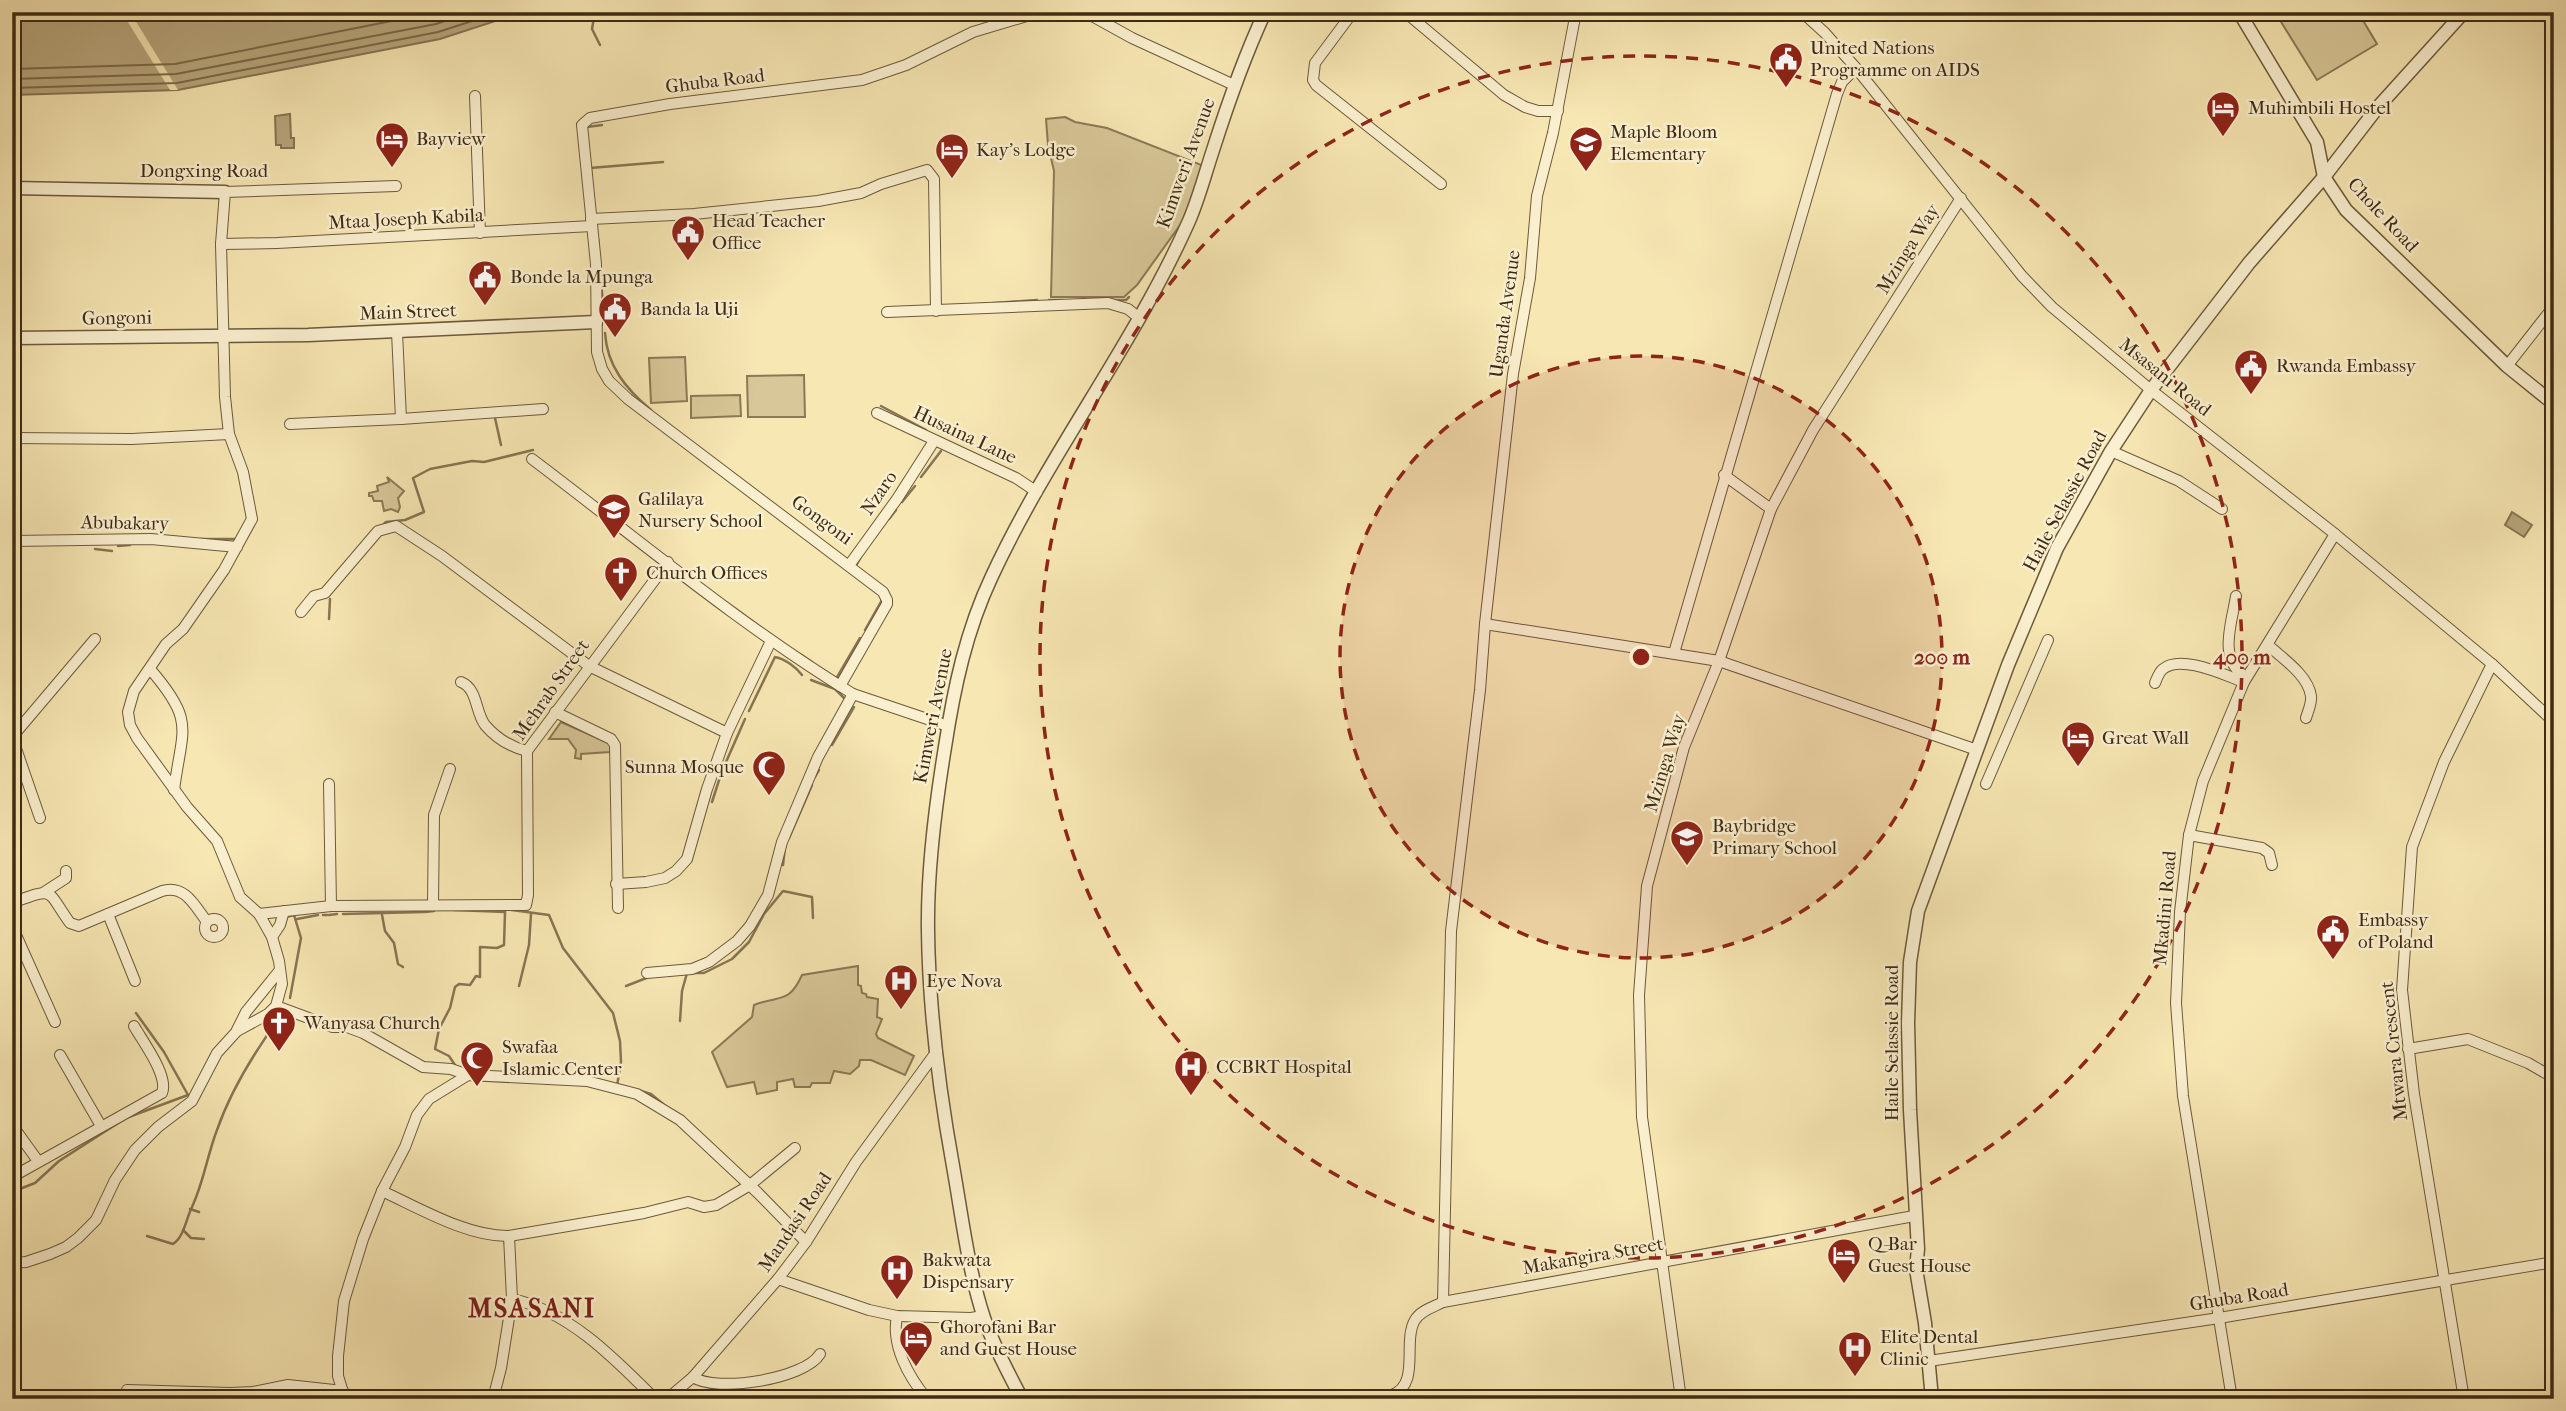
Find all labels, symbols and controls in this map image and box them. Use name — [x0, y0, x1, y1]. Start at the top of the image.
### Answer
place label: United Nations Programme on AIDS — [1810, 37, 1980, 81]
public building icon: United Nations Programme on AIDS — [1767, 40, 1805, 89]
street label: Ghuba Road — [664, 64, 766, 98]
hotel icon: Muhimbili Hostel — [2204, 89, 2242, 138]
street label: Kimweri Avenue — [1152, 95, 1220, 231]
place label: Muhimbili Hostel — [2248, 97, 2391, 119]
hotel icon: Bayview — [373, 120, 411, 169]
place label: Maple Bloom Elementary — [1610, 121, 1718, 165]
school or university icon: Maple Bloom Elementary — [1567, 124, 1605, 173]
place label: Bayview — [416, 128, 486, 150]
hotel icon: Kay's Lodge — [933, 131, 971, 180]
place label: Kay's Lodge — [976, 139, 1075, 161]
street label: Dongxing Road — [140, 160, 269, 182]
street label: Chole Road — [2343, 173, 2423, 257]
street label: Mzinga Way — [1872, 199, 1945, 298]
street label: Mtaa Joseph Kabila — [328, 204, 484, 234]
place label: Head Teacher Office — [712, 210, 826, 254]
public building icon: Head Teacher Office — [669, 213, 707, 262]
street label: Uganda Avenue — [1485, 249, 1525, 379]
public building icon: Bonde la Mpunga — [466, 258, 504, 307]
place label: Bonde la Mpunga — [510, 266, 653, 288]
public building icon: Banda la Uji — [596, 290, 634, 339]
place label: Banda la Uji — [640, 298, 739, 320]
street label: Main Street — [359, 299, 457, 325]
street label: Gongoni — [82, 306, 153, 330]
street label: Msasani Road — [2115, 333, 2216, 421]
public building icon: Rwanda Embassy — [2232, 347, 2270, 396]
place label: Rwanda Embassy — [2276, 355, 2417, 377]
street label: Husaina Lane — [910, 401, 1020, 469]
street label: Haile Selassie Road — [2019, 426, 2112, 575]
street label: Nzaro — [856, 466, 902, 519]
place label: Galilaya Nursery School — [638, 488, 763, 532]
street label: Gongoni — [787, 490, 857, 550]
school or university icon: Galilaya Nursery School — [595, 491, 633, 540]
street label: Abubakary — [80, 511, 170, 535]
church icon: Church Offices — [602, 554, 640, 603]
place label: Church Offices — [646, 562, 767, 584]
street label: Mehrab Street — [508, 635, 594, 745]
centre of rings — [1629, 645, 1653, 669]
text: 200 m — [1914, 645, 1971, 669]
text: 400 m — [2212, 645, 2271, 670]
street label: Kimweri Avenue — [909, 647, 957, 785]
street label: Mzinga Way — [1640, 710, 1691, 815]
hotel icon: Great Wall — [2059, 719, 2097, 768]
place label: Great Wall — [2102, 727, 2189, 749]
mosque icon: Sunna Mosque — [750, 748, 788, 797]
place label: Sunna Mosque — [625, 756, 744, 778]
place label: Baybridge Primary School — [1712, 815, 1837, 859]
school or university icon: Baybridge Primary School — [1668, 818, 1706, 867]
street label: Mkadini Road — [2149, 849, 2181, 966]
place label: Embassy of Poland — [2358, 909, 2434, 953]
public building icon: Embassy of Poland — [2314, 912, 2352, 961]
hospital icon: Eye Nova — [882, 962, 920, 1011]
street label: Haile Selassie Road — [1881, 964, 1903, 1121]
place label: Eye Nova — [926, 970, 1002, 992]
street label: Mtwara Crescent — [2376, 980, 2412, 1122]
church icon: Wanyasa Church — [260, 1004, 298, 1053]
place label: Wanyasa Church — [303, 1012, 440, 1034]
place label: Swafaa Islamic Center — [502, 1036, 622, 1080]
mosque icon: Swafaa Islamic Center — [458, 1039, 496, 1088]
hospital icon: CCBRT Hospital — [1172, 1048, 1210, 1097]
place label: CCBRT Hospital — [1216, 1056, 1352, 1078]
street label: Mandasi Road — [754, 1168, 837, 1276]
street label: Makangira Street — [1521, 1233, 1665, 1279]
place label: Q-Bar Guest House — [1868, 1233, 1971, 1277]
hotel icon: Q-Bar Guest House — [1825, 1236, 1863, 1285]
place label: Bakwata Dispensary — [922, 1249, 1015, 1293]
hospital icon: Bakwata Dispensary — [878, 1252, 916, 1301]
street label: Ghuba Road — [2188, 1278, 2291, 1316]
district label: MSASANI — [468, 1293, 596, 1324]
place label: Ghorofani Bar and Guest House — [940, 1316, 1077, 1360]
hotel icon: Ghorofani Bar and Guest House — [897, 1319, 935, 1368]
place label: Elite Dental Clinic — [1880, 1326, 1978, 1370]
hospital icon: Elite Dental Clinic — [1836, 1329, 1874, 1378]

